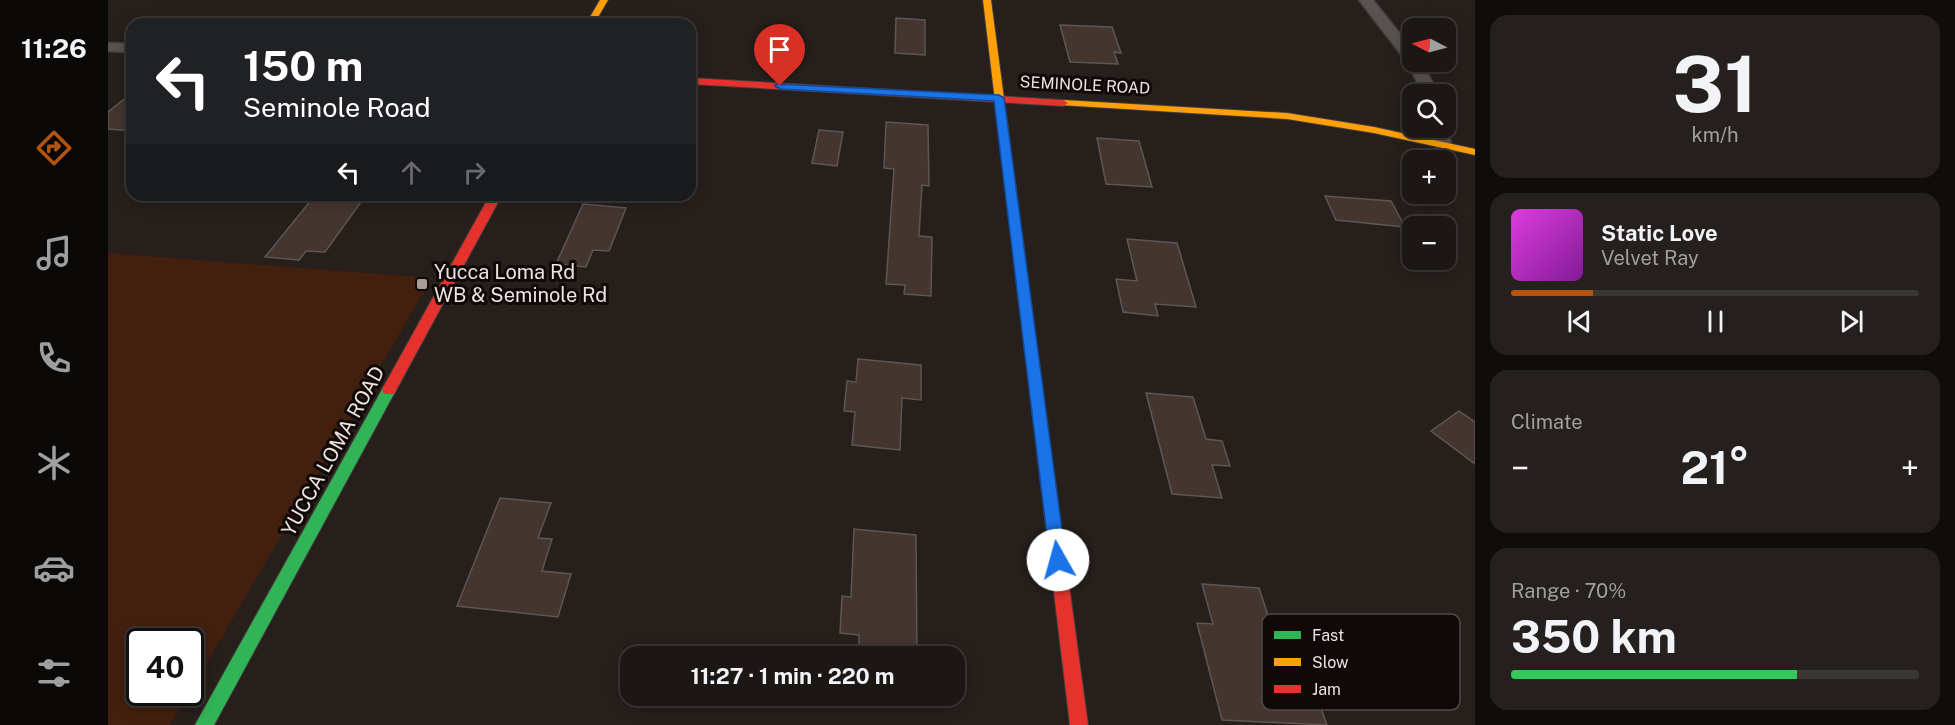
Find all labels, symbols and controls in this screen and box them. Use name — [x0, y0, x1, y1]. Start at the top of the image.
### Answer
north arrow — [1402, 18, 1456, 72]
map controls — [1402, 18, 1456, 270]
pin — [754, 24, 805, 86]
text: 11:26 — [21, 32, 87, 64]
icon: arrive — [763, 33, 796, 66]
text: 31 — [1672, 38, 1758, 130]
text: 150 m — [243, 41, 363, 90]
icon: left — [144, 42, 222, 120]
street label: SEMINOLE ROAD — [1019, 72, 1151, 98]
button: search — [1402, 84, 1456, 138]
text: Seminole Road — [243, 91, 431, 123]
text: km/h — [1691, 123, 1739, 147]
icon: directions — [33, 127, 75, 169]
button: + — [1402, 150, 1456, 204]
icon: left — [332, 156, 365, 189]
icon: ahead — [395, 156, 428, 189]
icon: right — [458, 156, 491, 189]
button: − — [1402, 216, 1456, 270]
text: Static Love — [1601, 220, 1718, 246]
icon: music — [33, 232, 75, 274]
text: Velvet Ray — [1601, 246, 1699, 270]
place label: Yucca Loma Rd WB & Seminole Rd — [434, 260, 607, 307]
marker: Yucca Loma Rd WB & Seminole Rd — [415, 277, 429, 291]
icon: previous — [1563, 305, 1596, 338]
icon: pause — [1699, 305, 1732, 338]
icon: next — [1835, 305, 1868, 338]
icon: phone — [33, 337, 75, 379]
street label: YUCCA LOMA ROAD — [276, 362, 390, 540]
text: Climate — [1511, 410, 1583, 434]
text: 21° — [1680, 441, 1750, 494]
icon: climate — [33, 442, 75, 484]
text: − — [1511, 449, 1529, 487]
text: + — [1901, 449, 1919, 487]
position arrow — [1026, 528, 1090, 592]
icon: car — [33, 547, 75, 589]
text: Range · 70% — [1511, 579, 1626, 603]
text: 350 km — [1511, 610, 1677, 663]
legend — [1262, 614, 1460, 710]
text: Fast — [1312, 626, 1344, 645]
speed limit sign: 40 — [126, 628, 204, 706]
icon: filters — [33, 652, 75, 694]
text: Slow — [1312, 653, 1349, 672]
text: 11:27 · 1 min · 220 m — [691, 663, 894, 689]
text: Jam — [1312, 680, 1341, 699]

